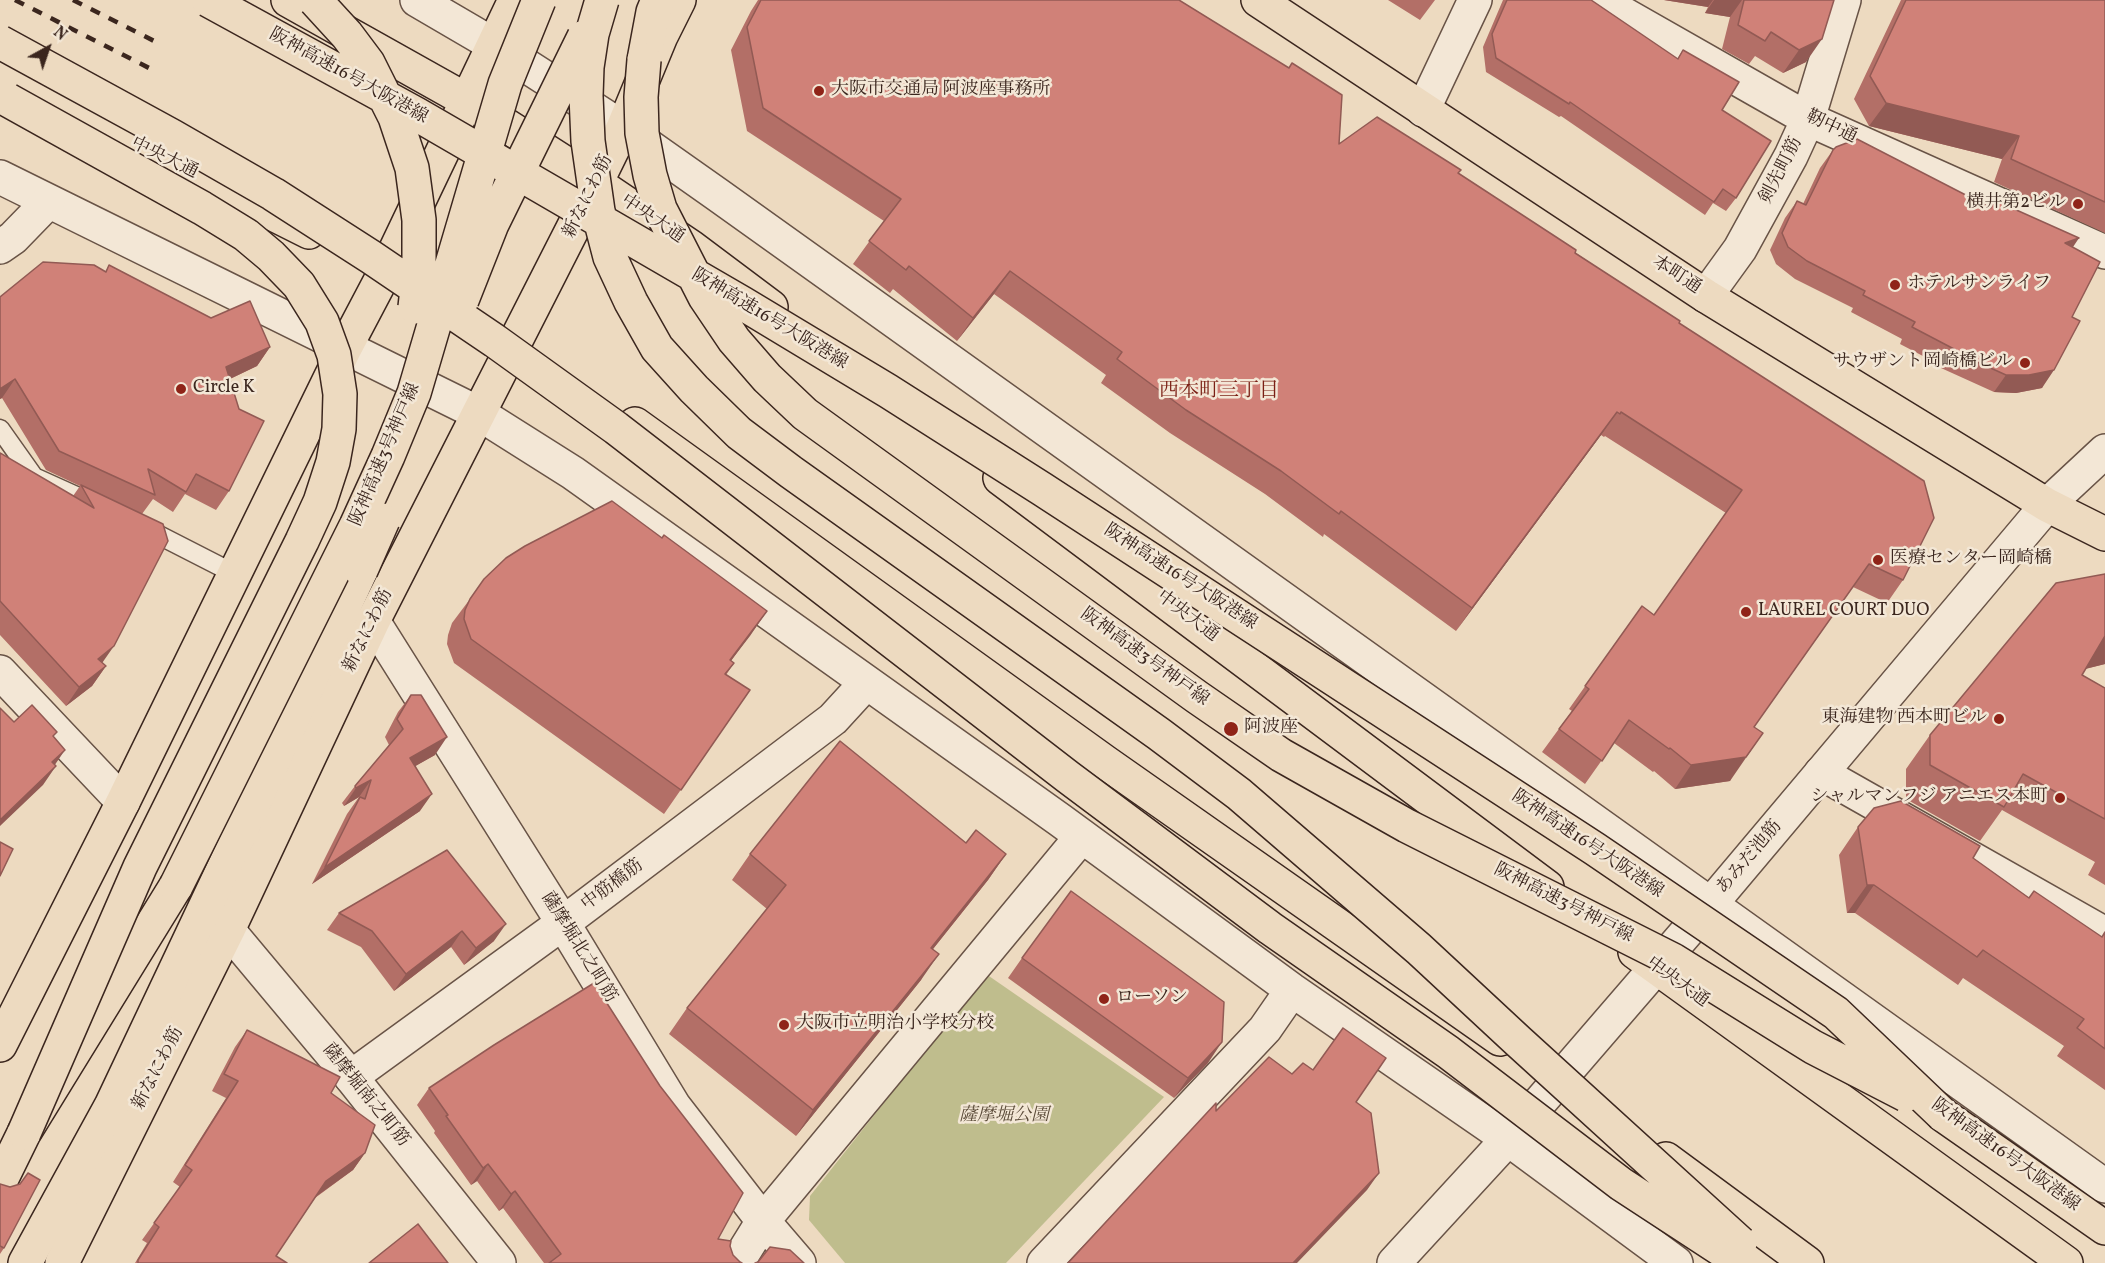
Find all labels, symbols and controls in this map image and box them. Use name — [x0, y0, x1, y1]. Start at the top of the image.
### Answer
north arrow — [18, 18, 78, 78]
text: N — [48, 22, 71, 46]
street label: 阪神高速16号大阪港線 — [265, 24, 431, 130]
place label: 大阪市交通局 阿波座事務所 — [831, 80, 1051, 102]
marker: 大阪市交通局 阿波座事務所 — [812, 84, 826, 98]
street label: 靭中通 — [1802, 107, 1860, 149]
street label: 中央大通 — [127, 134, 201, 184]
street label: 剣先町筋 — [1756, 134, 1808, 208]
street label: 新なにわ筋 — [560, 152, 618, 242]
street label: 中央大通 — [616, 191, 688, 249]
place label: 横井第2ビル — [1966, 193, 2066, 215]
marker: 横井第2ビル — [2071, 197, 2085, 211]
street label: 本町通 — [1647, 252, 1705, 300]
street label: 阪神高速16号大阪港線 — [687, 265, 851, 375]
place label: ホテルサンライフ — [1907, 274, 2051, 296]
marker: ホテルサンライフ — [1888, 278, 1902, 292]
place label: サウザント岡崎橋ビル — [1833, 352, 2013, 374]
marker: サウザント岡崎橋ビル — [2018, 356, 2032, 370]
place label: Circle K — [193, 378, 255, 400]
street label: 阪神高速3号神戸線 — [346, 380, 426, 530]
district label: 西本町三丁目 — [1159, 380, 1279, 404]
marker: Circle K — [174, 382, 188, 396]
street label: 阪神高速16号大阪港線 — [1099, 520, 1261, 636]
place label: 医療センター岡崎橋 — [1890, 549, 2052, 571]
marker: 医療センター岡崎橋 — [1871, 553, 1885, 567]
street label: 新なにわ筋 — [340, 586, 398, 676]
street label: 中央大通 — [1152, 587, 1222, 647]
place label: LAUREL COURT DUO — [1758, 601, 1929, 623]
street label: 阪神高速3号神戸線 — [1076, 604, 1212, 712]
marker: LAUREL COURT DUO — [1739, 605, 1753, 619]
place label: 東海建物 西本町ビル — [1821, 708, 1987, 730]
marker: 東海建物 西本町ビル — [1992, 712, 2006, 726]
place label: 阿波座 — [1244, 718, 1298, 740]
marker: 阿波座 — [1222, 720, 1240, 738]
street label: 阪神高速16号大阪港線 — [1507, 786, 1667, 904]
place label: シャルマンフジ アニエス本町 — [1810, 787, 2048, 809]
marker: シャルマンフジ アニエス本町 — [2053, 791, 2067, 805]
street label: あみだ池筋 — [1713, 817, 1787, 899]
street label: 中筋橋筋 — [578, 856, 648, 916]
street label: 阪神高速3号神戸線 — [1490, 860, 1636, 948]
street label: 薩摩堀北之町筋 — [535, 889, 621, 1007]
street label: 中央大通 — [1642, 953, 1712, 1013]
place label: ローソン — [1116, 988, 1188, 1010]
marker: ローソン — [1097, 992, 1111, 1006]
place label: 大阪市立明治小学校分校 — [796, 1014, 994, 1036]
marker: 大阪市立明治小学校分校 — [777, 1018, 791, 1032]
street label: 新なにわ筋 — [129, 1024, 189, 1114]
street label: 薩摩堀南之町筋 — [317, 1040, 413, 1152]
street label: 阪神高速16号大阪港線 — [1927, 1095, 2083, 1217]
park label: 薩摩堀公園 — [959, 1106, 1049, 1128]

